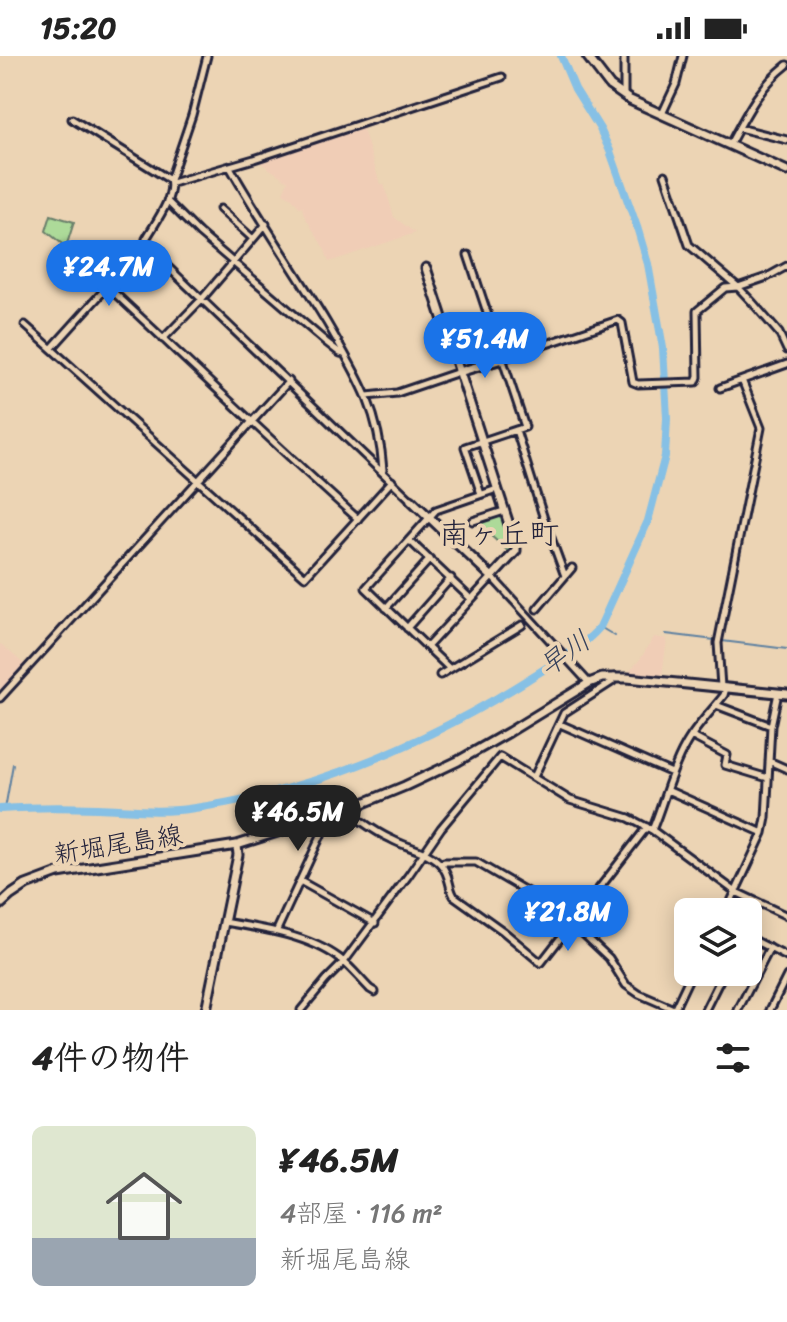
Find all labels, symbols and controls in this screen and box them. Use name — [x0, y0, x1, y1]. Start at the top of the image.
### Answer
text: 15:20 — [40, 1, 117, 55]
pin: ¥24.7M — [44, 240, 174, 308]
text: ¥24.7M — [64, 243, 154, 289]
pin: ¥51.4M — [420, 312, 550, 380]
text: ¥51.4M — [442, 315, 528, 361]
district label: 南ヶ丘町 — [439, 507, 559, 561]
water label: 早川 — [527, 617, 601, 690]
pin: ¥46.5M — [233, 785, 363, 853]
text: ¥46.5M — [253, 788, 343, 834]
street label: 新堀尾島線 — [50, 811, 186, 877]
pin: ¥21.8M — [503, 885, 633, 953]
text: ¥21.8M — [525, 888, 611, 934]
map controls — [674, 898, 762, 986]
button: layers — [674, 898, 762, 986]
text: 4件の物件 — [32, 1028, 189, 1088]
icon: filters — [711, 1036, 755, 1080]
text: ¥46.5M — [280, 1130, 398, 1190]
icon: home — [96, 1158, 192, 1254]
text: 4部屋 · 116 m² — [280, 1190, 443, 1236]
text: 新堀尾島線 — [280, 1236, 410, 1282]

